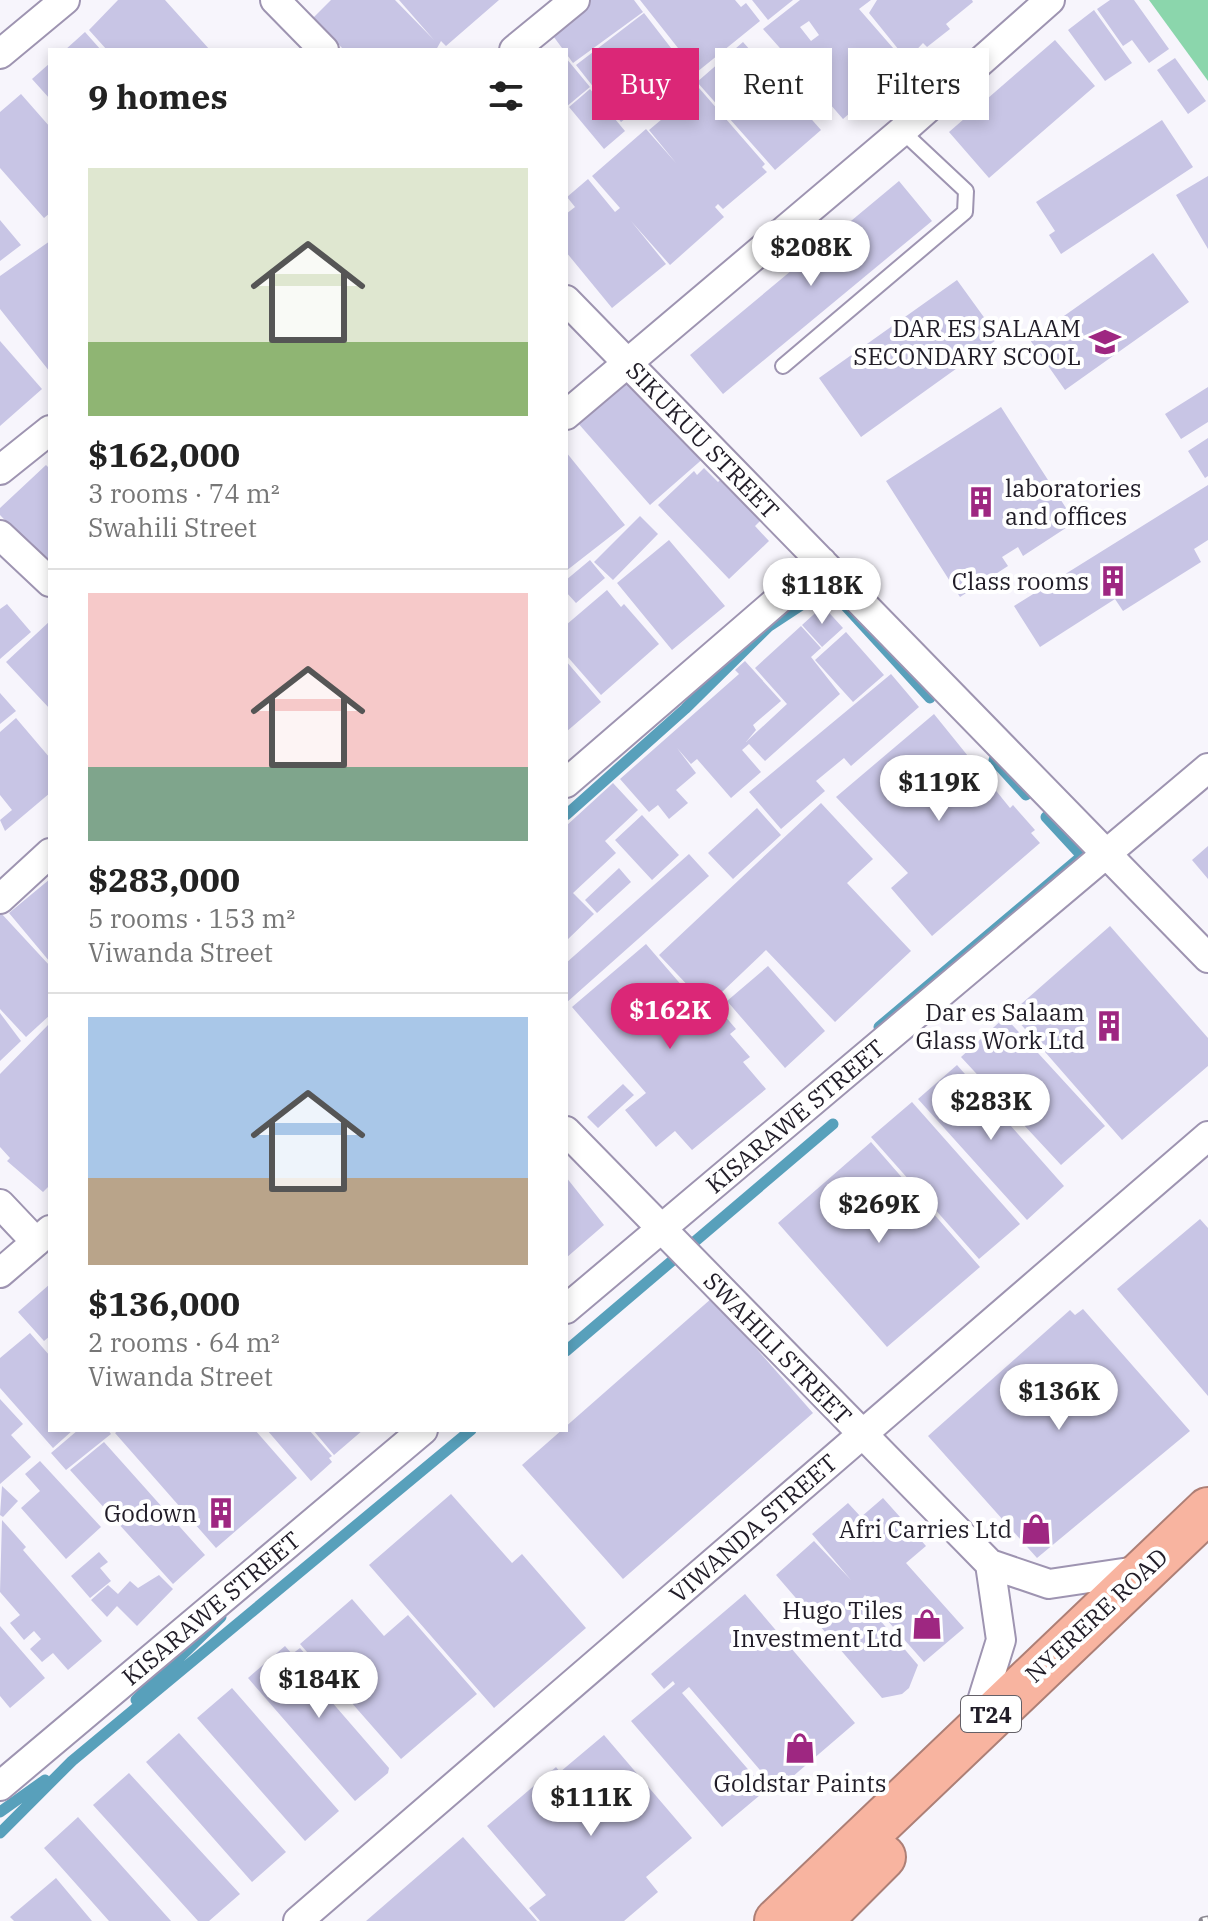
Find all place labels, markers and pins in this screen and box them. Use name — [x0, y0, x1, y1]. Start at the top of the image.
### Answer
pin: $208K — [755, 220, 867, 288]
place label: DAR ES SALAAM SECONDARY SCOOL — [853, 312, 1081, 372]
school or university icon: DAR ES SALAAM SECONDARY SCOOL — [1088, 325, 1122, 359]
place label: laboratories and offices — [1005, 472, 1141, 532]
building icon: laboratories and offices — [964, 485, 998, 519]
pin: $118K — [766, 558, 878, 626]
building icon: Class rooms — [1096, 564, 1130, 598]
place label: Class rooms — [952, 565, 1089, 597]
pin: $119K — [883, 755, 995, 823]
pin: $162K — [614, 983, 726, 1051]
place label: Dar es Salaam Glass Work Ltd — [916, 996, 1085, 1056]
building icon: Dar es Salaam Glass Work Ltd — [1092, 1009, 1126, 1043]
pin: $283K — [935, 1074, 1047, 1142]
pin: $269K — [823, 1177, 935, 1245]
pin: $136K — [1003, 1364, 1115, 1432]
building icon: Godown — [204, 1496, 238, 1530]
place label: Godown — [104, 1497, 197, 1529]
shop icon: Afri Carries Ltd — [1019, 1512, 1053, 1546]
place label: Afri Carries Ltd — [839, 1513, 1012, 1545]
place label: Hugo Tiles Investment Ltd — [732, 1594, 903, 1654]
shop icon: Hugo Tiles Investment Ltd — [910, 1607, 944, 1641]
pin: $184K — [263, 1652, 375, 1720]
shop icon: Goldstar Paints — [783, 1731, 817, 1765]
place label: Goldstar Paints — [714, 1767, 886, 1799]
pin: $111K — [535, 1770, 647, 1838]

